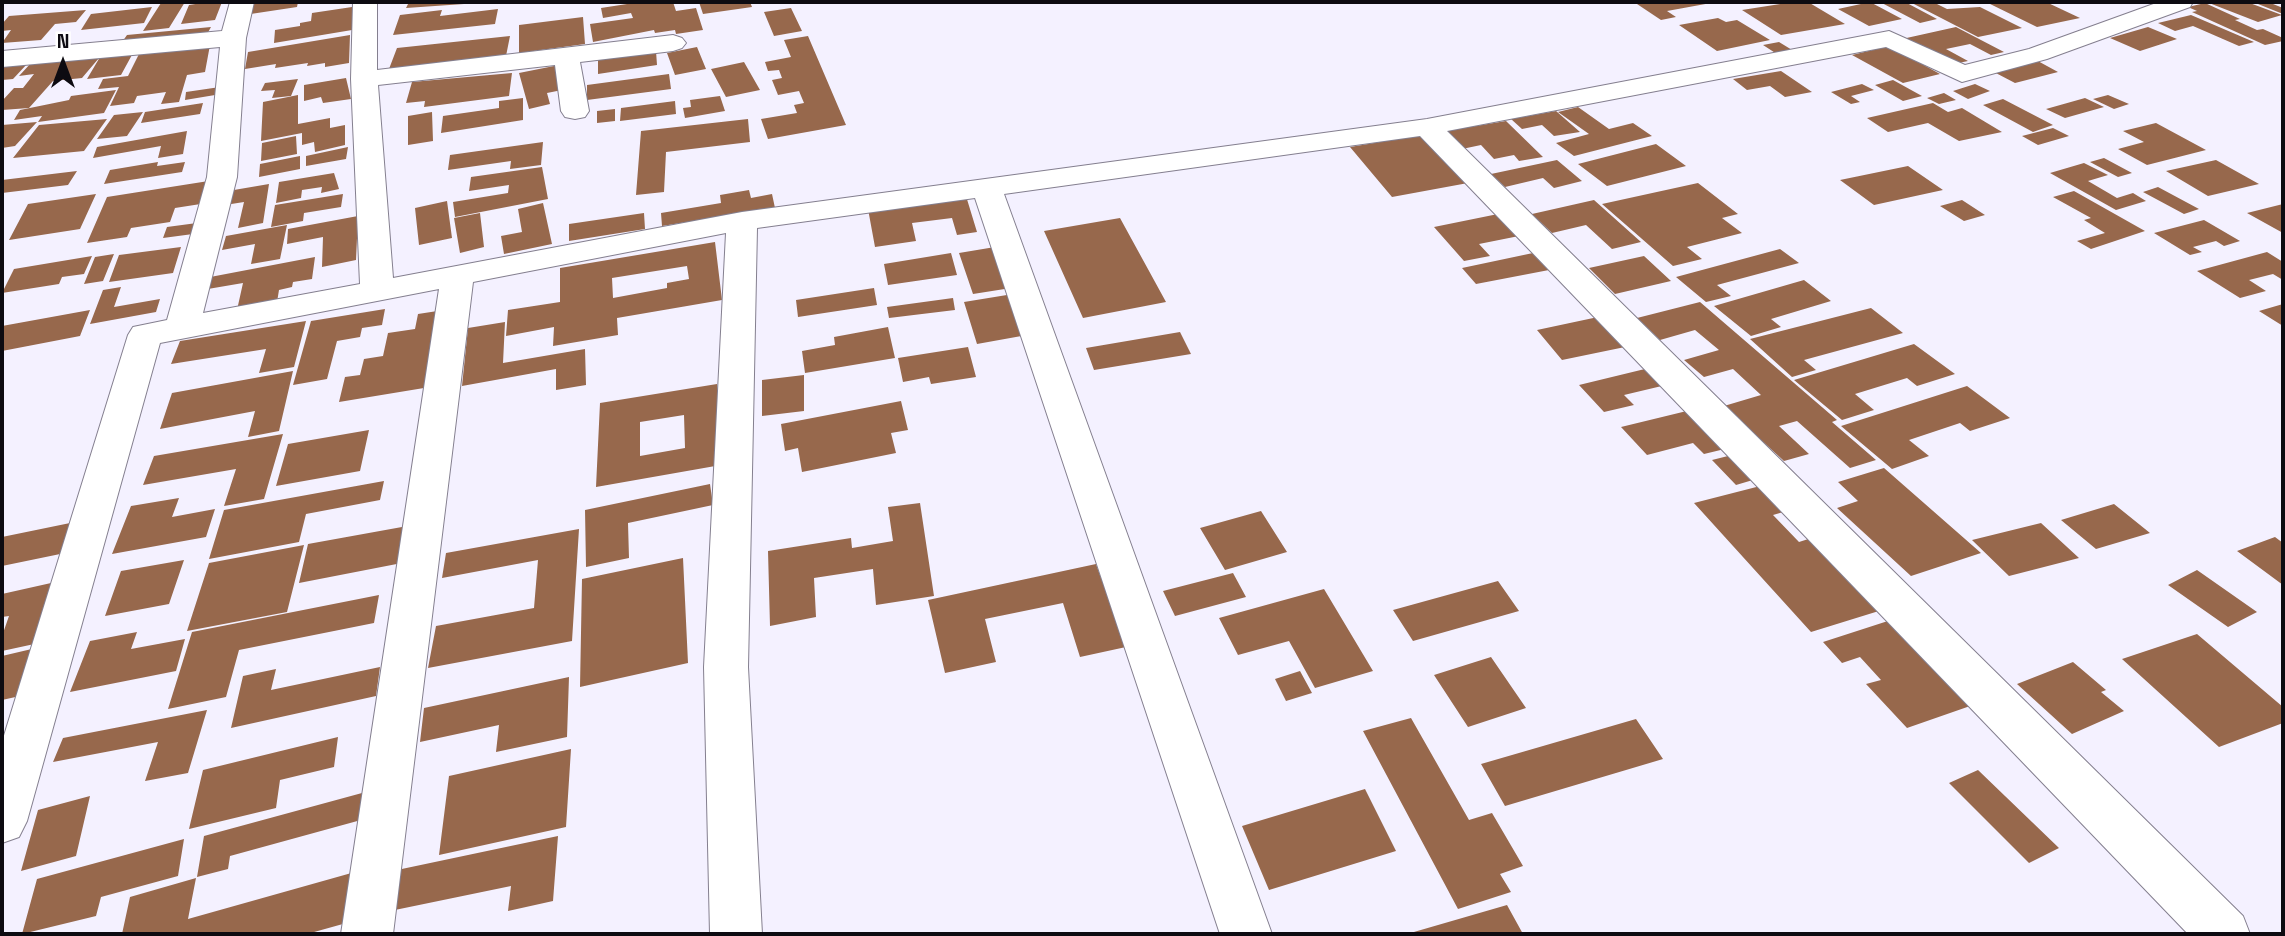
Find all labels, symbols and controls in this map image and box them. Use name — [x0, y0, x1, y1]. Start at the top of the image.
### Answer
north arrow — [28, 28, 98, 98]
text: N — [57, 29, 69, 54]

